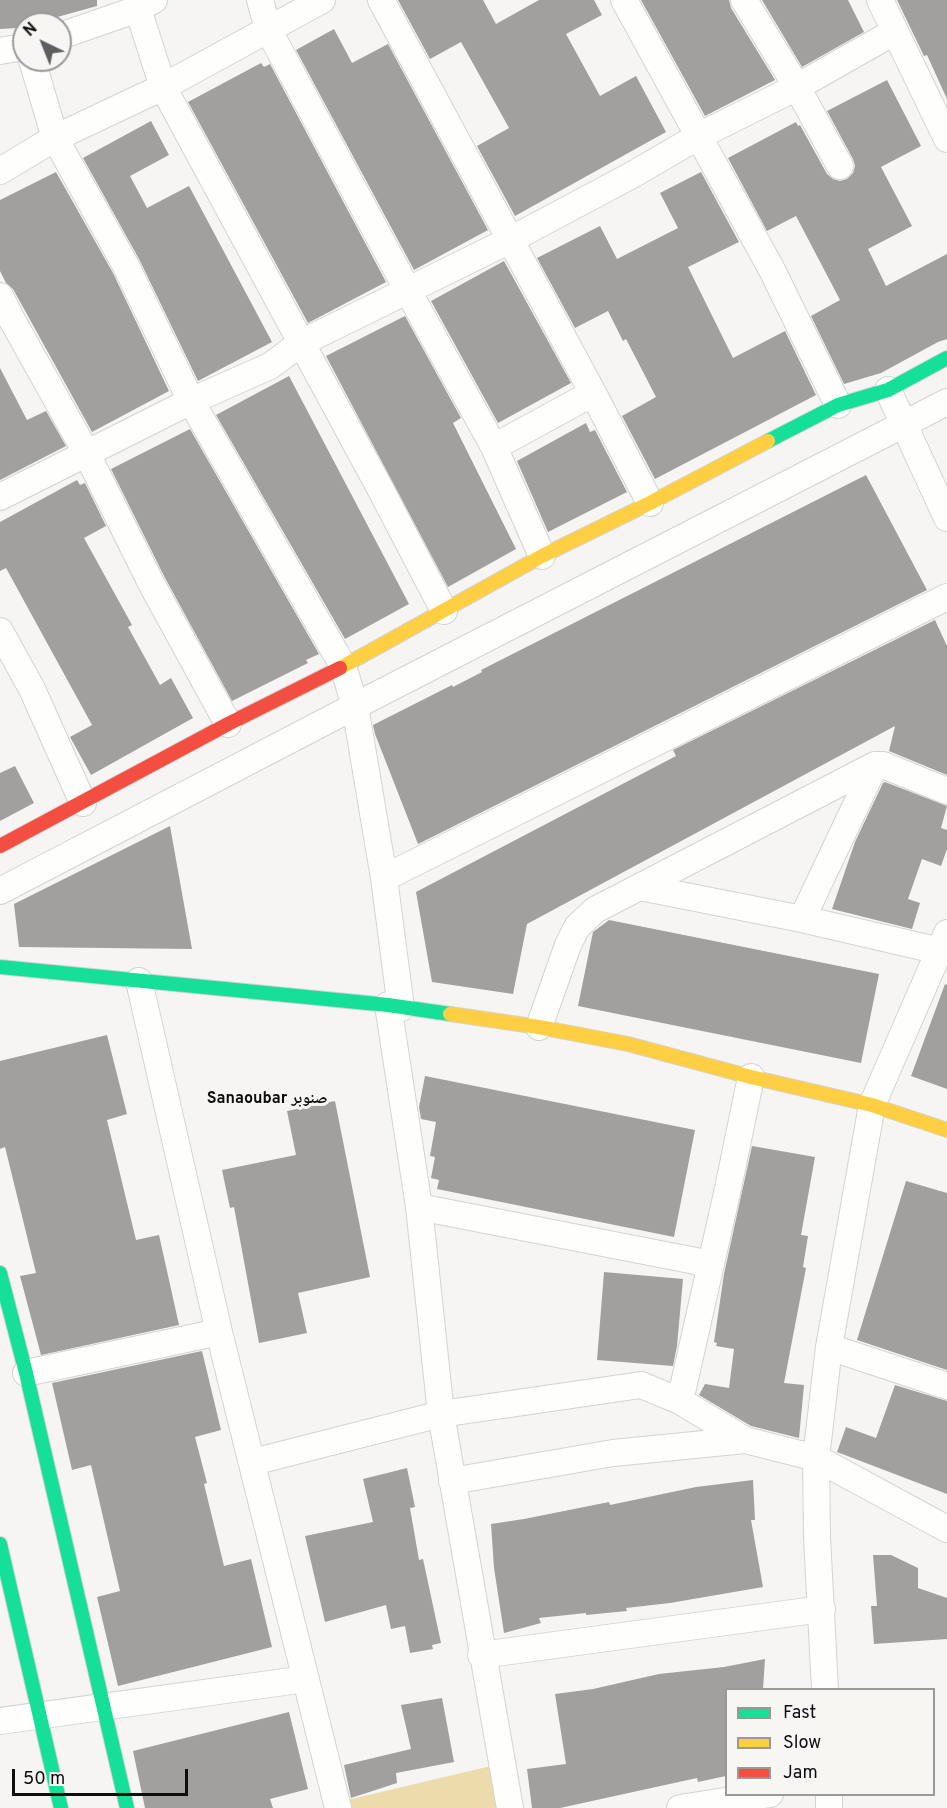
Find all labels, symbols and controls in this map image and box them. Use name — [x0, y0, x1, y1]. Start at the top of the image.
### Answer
north arrow — [12, 12, 72, 72]
text: N — [20, 19, 42, 42]
district label: Sanaoubar صنوبر — [207, 1090, 327, 1110]
legend — [725, 1688, 935, 1796]
text: Fast — [783, 1702, 816, 1725]
text: Slow — [783, 1732, 821, 1755]
scale bar — [15, 1757, 190, 1795]
text: Jam — [783, 1762, 818, 1785]
text: 50 m — [23, 1768, 65, 1791]

